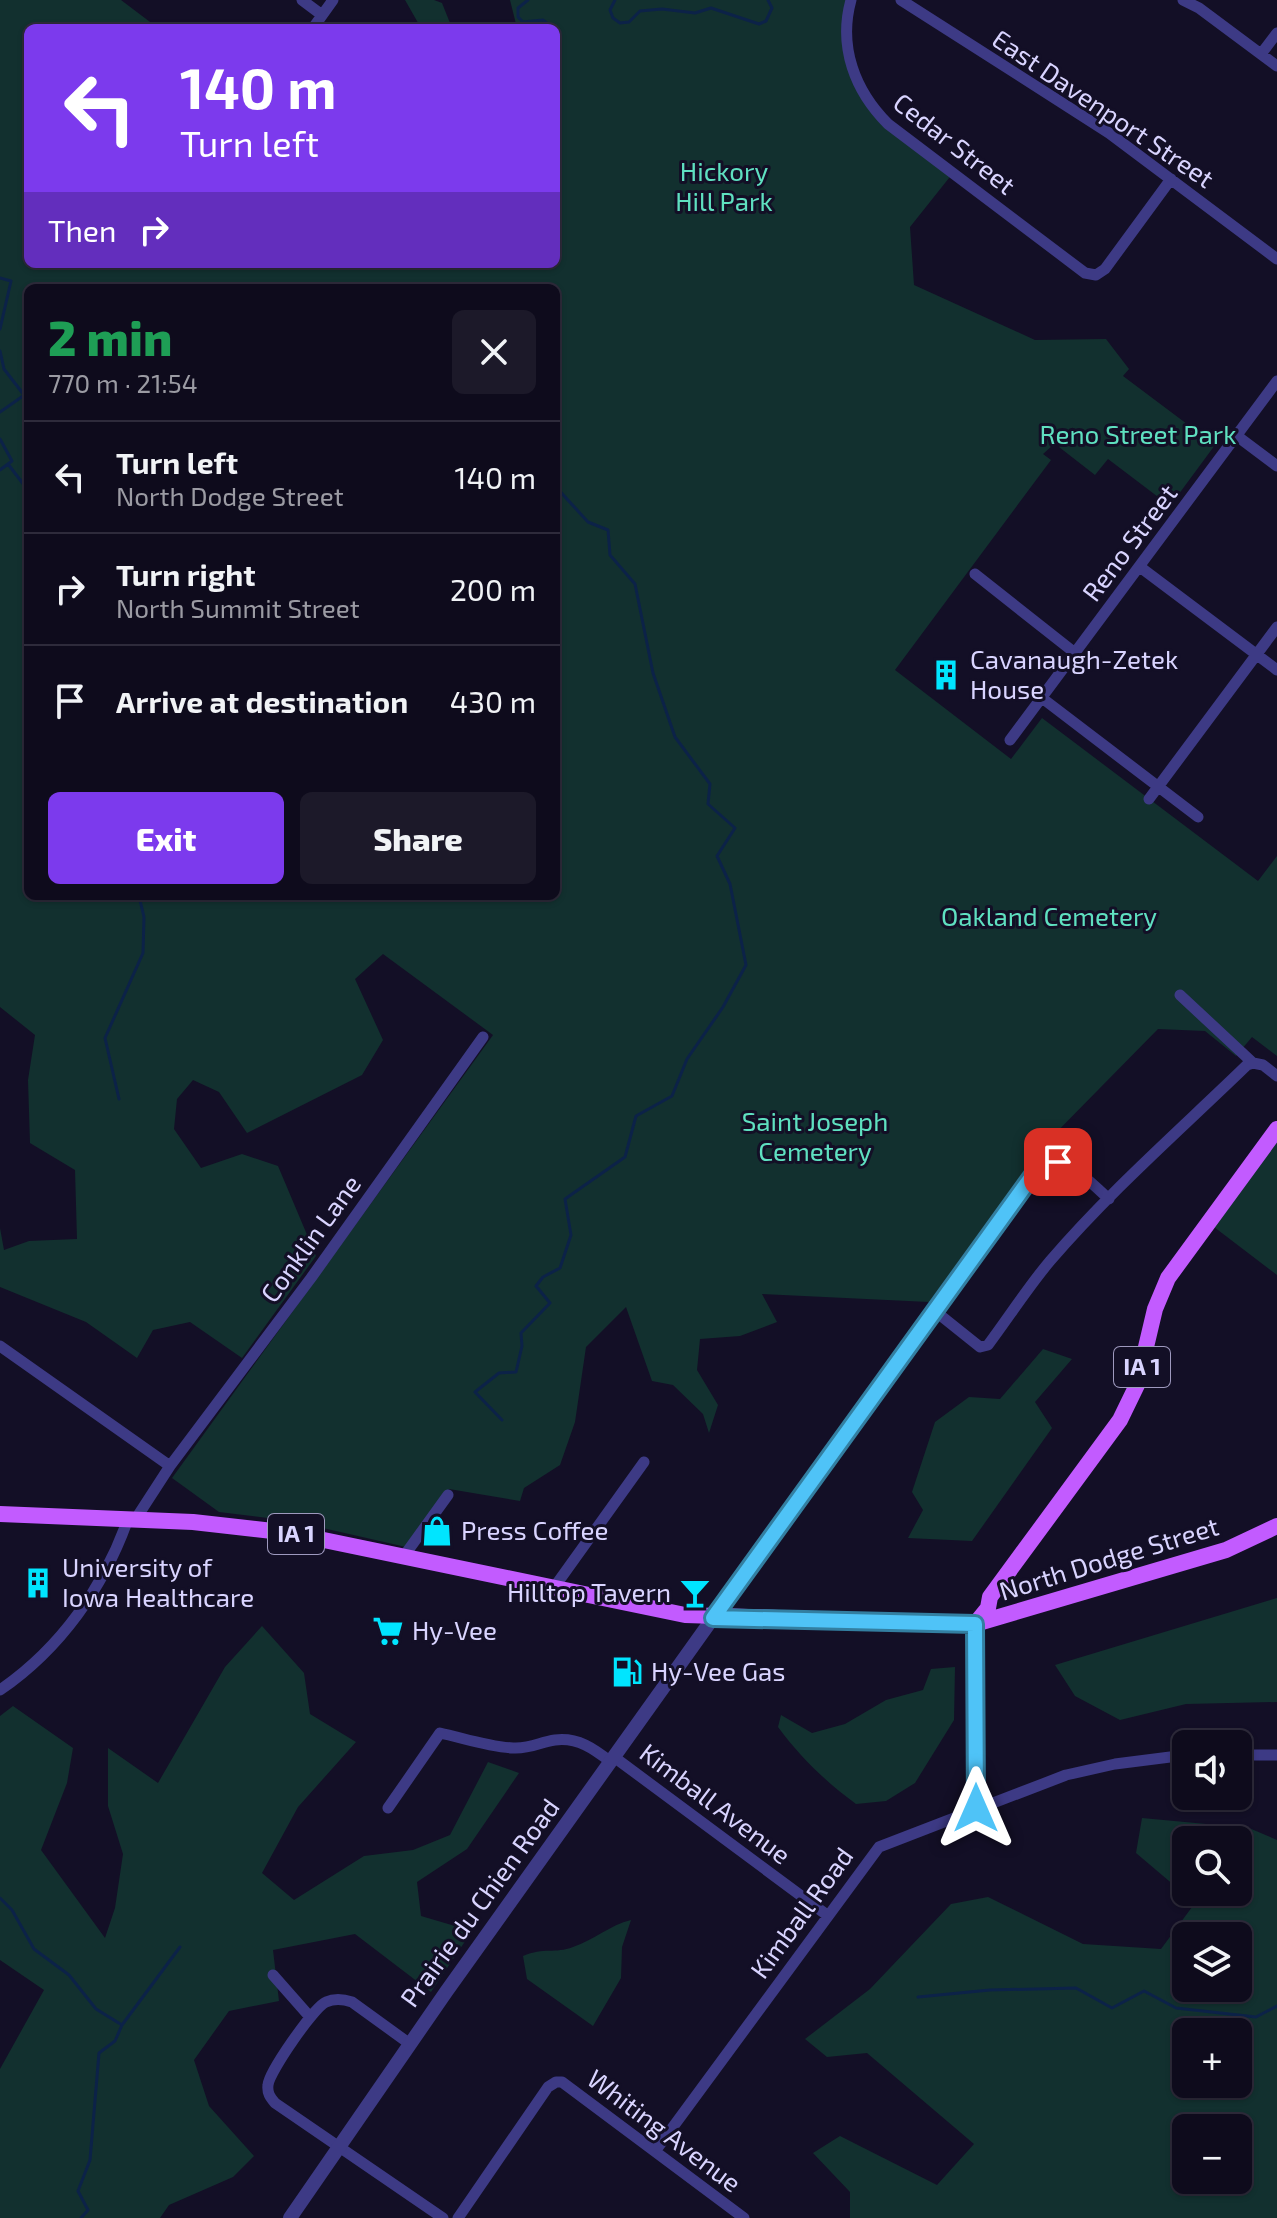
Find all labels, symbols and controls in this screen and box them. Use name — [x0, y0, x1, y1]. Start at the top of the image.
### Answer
street label: East Davenport Street — [987, 22, 1220, 193]
text: 140 m — [180, 53, 337, 120]
icon: left — [48, 56, 152, 160]
street label: Cedar Street — [888, 86, 1022, 200]
text: Turn left — [180, 121, 319, 164]
park label: Hickory Hill Park — [675, 155, 773, 216]
icon: right — [132, 208, 176, 252]
text: Then — [48, 212, 116, 248]
text: 2 min — [48, 308, 172, 366]
button: close — [452, 310, 536, 394]
text: 770 m · 21:54 — [48, 367, 198, 398]
park label: Reno Street Park — [1040, 418, 1236, 449]
text: Turn left — [116, 444, 238, 480]
icon: left — [48, 455, 92, 499]
text: 140 m — [455, 459, 536, 495]
street label: Reno Street — [1075, 478, 1183, 606]
text: North Dodge Street — [116, 480, 344, 511]
text: Turn right — [116, 556, 256, 592]
icon: right — [48, 567, 92, 611]
text: 200 m — [450, 571, 536, 607]
text: North Summit Street — [116, 592, 360, 623]
place label: Cavanaugh-Zetek House — [970, 643, 1178, 704]
building icon: Cavanaugh-Zetek House — [929, 658, 963, 692]
icon: arrive — [48, 679, 92, 723]
text: Arrive at destination — [116, 683, 408, 719]
text: 430 m — [450, 683, 536, 719]
button: Exit — [48, 792, 284, 884]
button: Share — [300, 792, 536, 884]
park label: Oakland Cemetery — [941, 900, 1157, 931]
park label: Saint Joseph Cemetery — [742, 1105, 888, 1166]
pin — [1024, 1128, 1092, 1196]
icon: arrive — [1036, 1140, 1080, 1184]
street label: Conklin Lane — [253, 1168, 366, 1308]
road number: IA 1 — [1114, 1347, 1170, 1387]
street label: North Dodge Street — [995, 1509, 1222, 1606]
road number: IA 1 — [268, 1514, 324, 1554]
shop icon: Press Coffee — [420, 1514, 454, 1548]
place label: Press Coffee — [461, 1514, 608, 1545]
place label: University of Iowa Healthcare — [62, 1551, 254, 1612]
building icon: University of Iowa Healthcare — [21, 1566, 55, 1600]
place label: Hilltop Tavern — [507, 1576, 671, 1607]
bar icon: Hilltop Tavern — [678, 1576, 712, 1610]
supermarket icon: Hy-Vee — [371, 1614, 405, 1648]
place label: Hy-Vee — [412, 1614, 497, 1645]
fuel station icon: Hy-Vee Gas — [610, 1655, 644, 1689]
place label: Hy-Vee Gas — [651, 1655, 786, 1686]
map controls — [1172, 1730, 1252, 2194]
button: sound — [1172, 1730, 1252, 1810]
street label: Kimball Avenue — [634, 1736, 797, 1870]
position arrow — [934, 1766, 1018, 1850]
street label: Prairie du Chien Road — [393, 1792, 565, 2012]
button: search — [1172, 1826, 1252, 1906]
street label: Kimball Road — [743, 1841, 859, 1984]
button: layers — [1172, 1922, 1252, 2002]
button: + — [1172, 2018, 1252, 2098]
street label: Whiting Avenue — [582, 2062, 748, 2198]
button: − — [1172, 2114, 1252, 2194]

